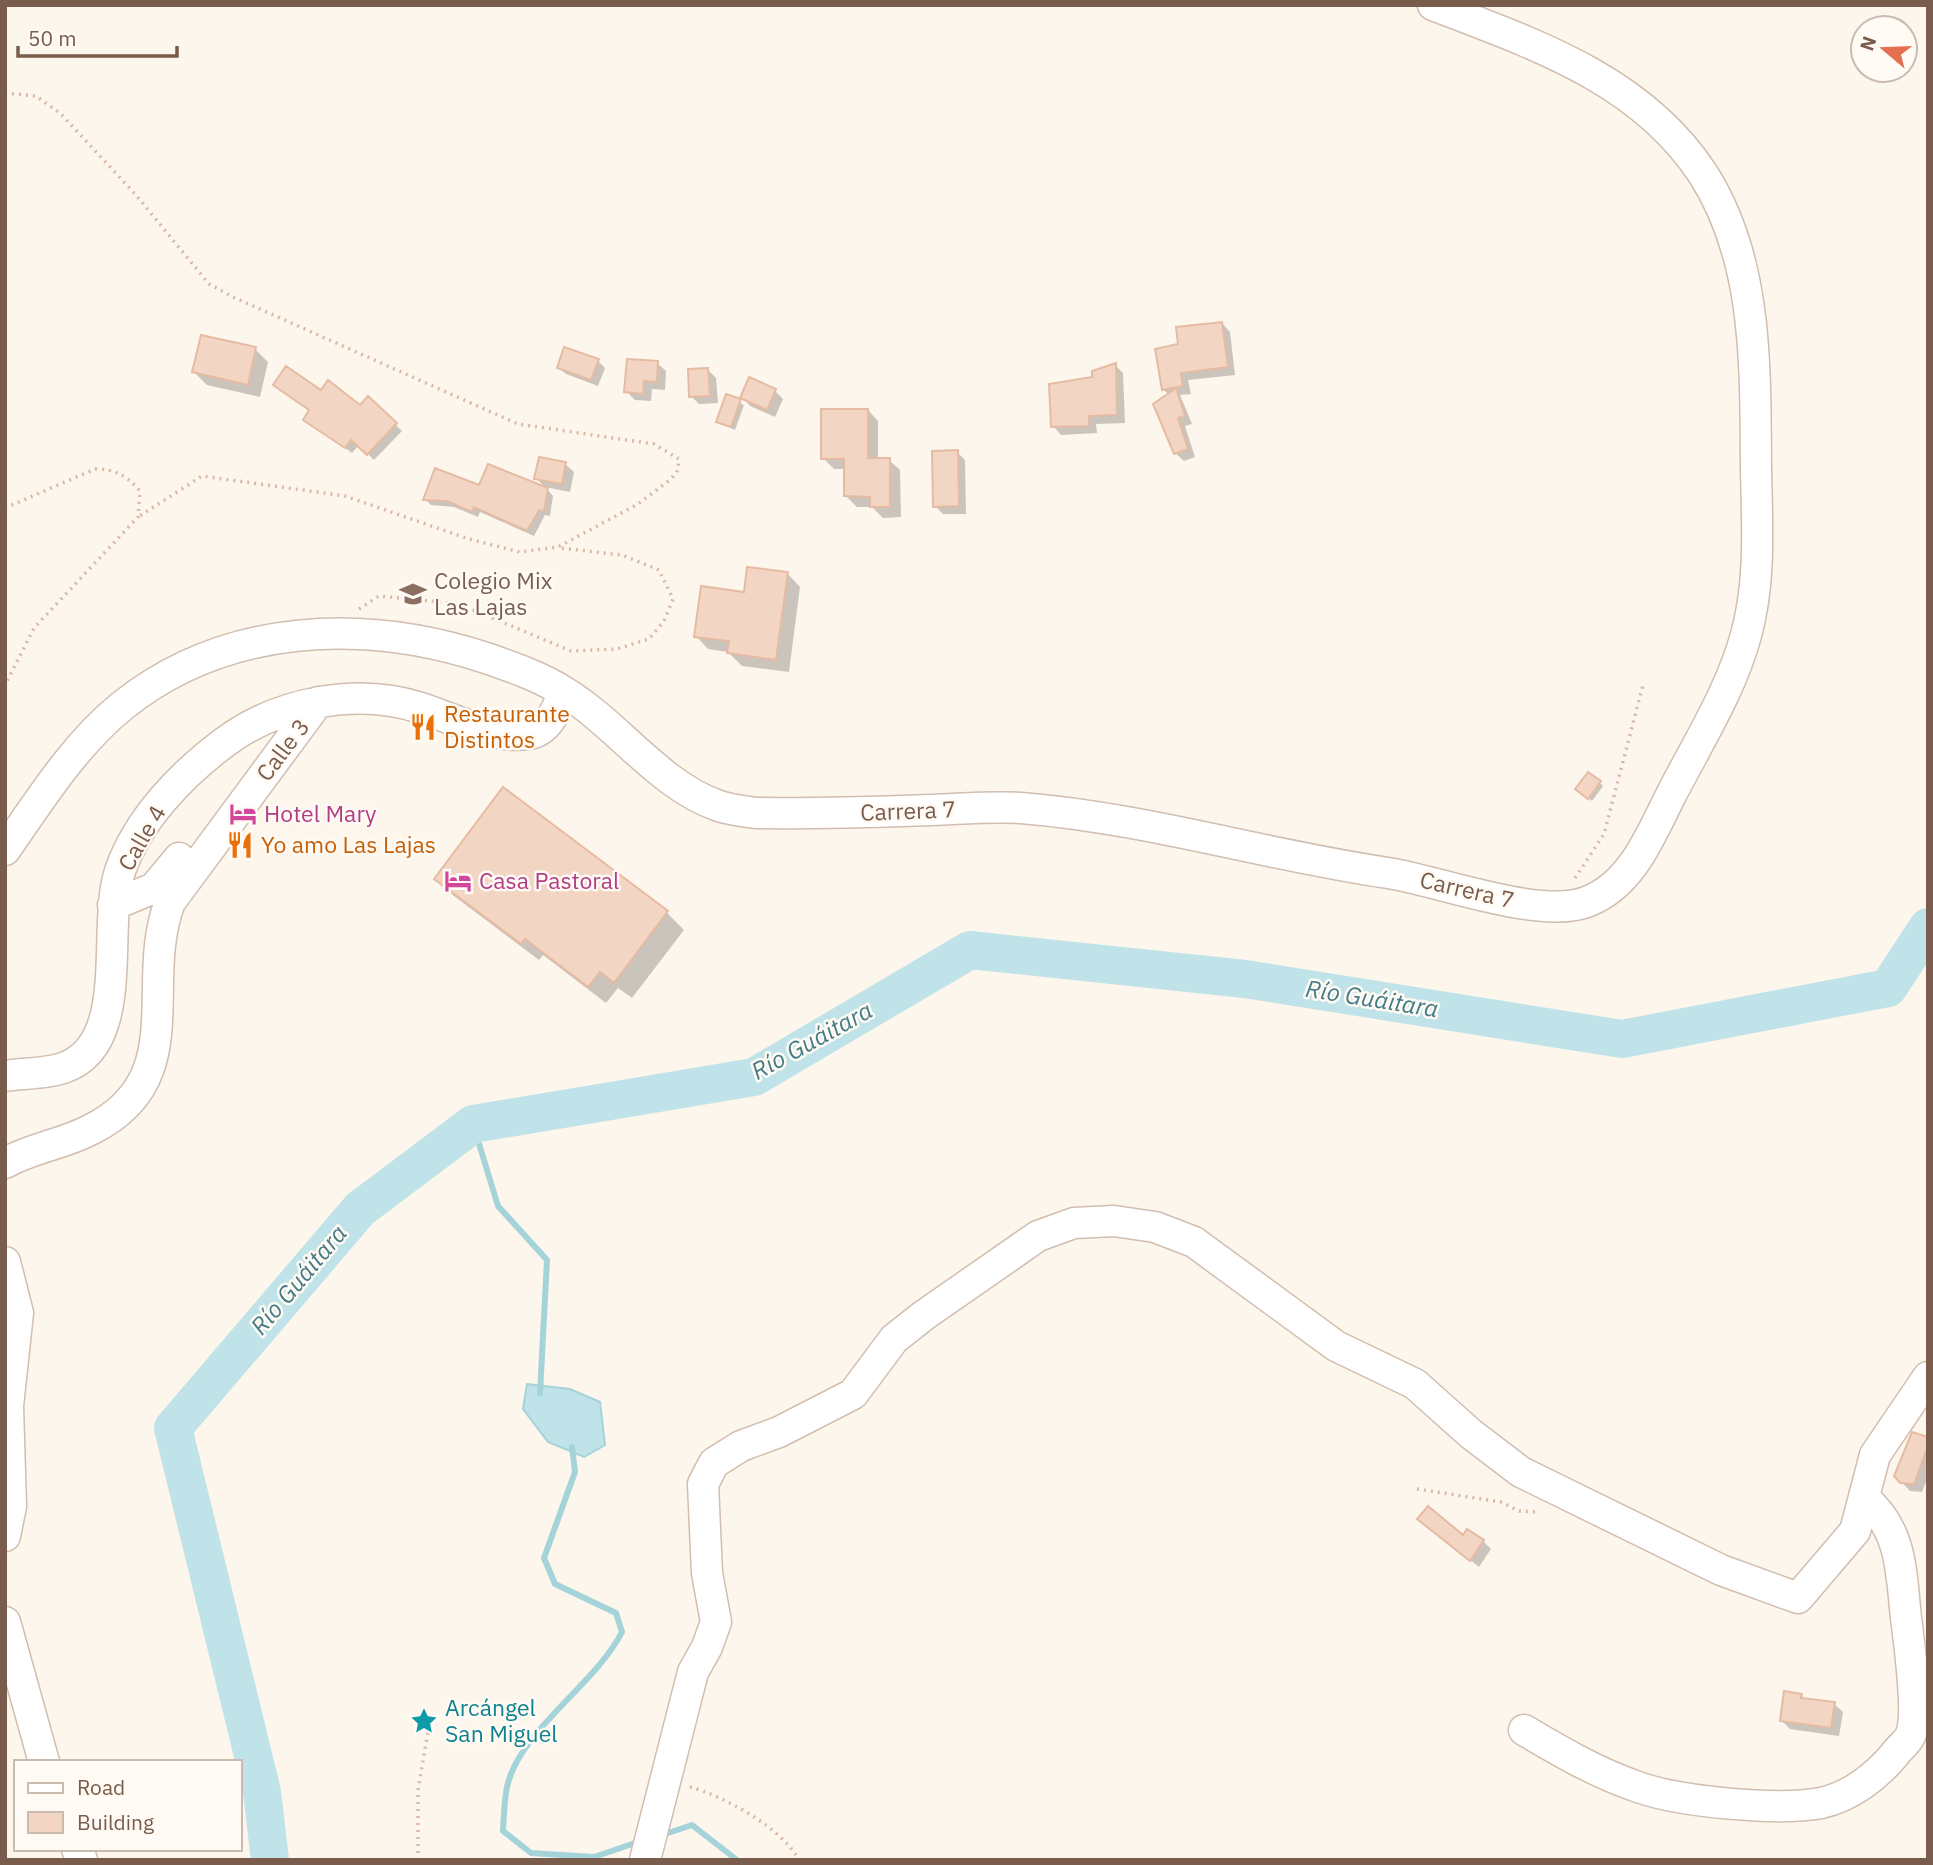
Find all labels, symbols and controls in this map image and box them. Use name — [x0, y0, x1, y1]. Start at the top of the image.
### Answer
scale bar — [18, 14, 177, 58]
north arrow — [1849, 14, 1919, 84]
text: 50 m — [28, 24, 77, 52]
text: N — [1854, 33, 1882, 54]
place label: Colegio Mix Las Lajas — [434, 565, 553, 621]
school or university icon: Colegio Mix Las Lajas — [398, 579, 428, 609]
place label: Restaurante Distintos — [444, 698, 570, 754]
street label: Calle 3 — [249, 712, 315, 787]
restaurant icon: Restaurante Distintos — [408, 712, 438, 742]
street label: Carrera 7 — [860, 793, 956, 827]
place label: Hotel Mary — [264, 798, 377, 828]
street label: Calle 4 — [110, 799, 172, 876]
hotel icon: Hotel Mary — [228, 799, 258, 829]
place label: Yo amo Las Lajas — [261, 829, 436, 859]
restaurant icon: Yo amo Las Lajas — [225, 830, 255, 860]
street label: Carrera 7 — [1417, 864, 1517, 914]
place label: Casa Pastoral — [479, 865, 619, 895]
hotel icon: Casa Pastoral — [443, 866, 473, 896]
water label: Río Guáitara — [1304, 972, 1441, 1024]
water label: Río Guáitara — [745, 994, 878, 1087]
water label: Río Guáitara — [243, 1218, 354, 1341]
place label: Arcángel San Miguel — [445, 1692, 558, 1748]
place icon: Arcángel San Miguel — [409, 1706, 439, 1736]
legend — [14, 1760, 242, 1851]
text: Road — [77, 1773, 125, 1801]
text: Building — [77, 1808, 154, 1836]

